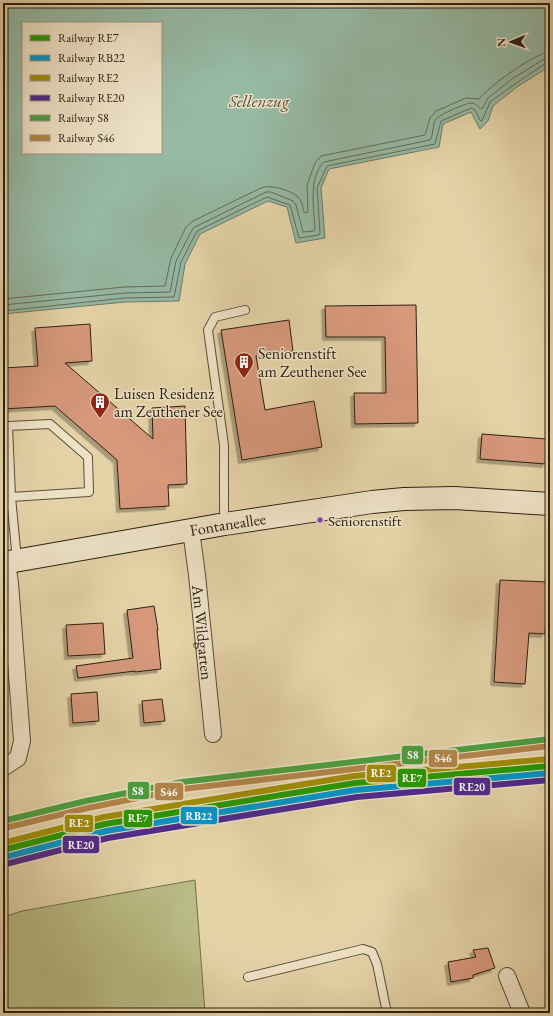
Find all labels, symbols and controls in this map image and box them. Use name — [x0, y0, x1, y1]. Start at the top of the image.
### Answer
legend — [22, 22, 162, 154]
north arrow — [491, 22, 531, 62]
text: Railway RE7 — [58, 30, 119, 46]
text: N — [494, 38, 508, 47]
text: Railway RB22 — [58, 50, 125, 66]
text: Railway RE2 — [58, 70, 119, 86]
text: Railway RE20 — [58, 90, 125, 106]
water label: Sellenzug — [228, 90, 290, 112]
text: Railway S8 — [58, 110, 109, 126]
text: Railway S46 — [58, 130, 115, 146]
place label: Seniorenstift am Zeuthener See — [258, 343, 367, 382]
building icon: Seniorenstift am Zeuthener See — [233, 351, 255, 379]
place label: Luisen Residenz am Zeuthener See — [114, 383, 223, 422]
building icon: Luisen Residenz am Zeuthener See — [89, 391, 111, 419]
street label: Fontaneallee — [188, 508, 267, 541]
place label: Seniorenstift — [328, 511, 402, 530]
marker: Seniorenstift — [315, 515, 325, 525]
street label: Am Wildgarten — [187, 583, 218, 681]
line badge: S8 — [401, 745, 424, 765]
text: S8 — [407, 748, 419, 762]
line badge: S46 — [428, 749, 458, 768]
text: S46 — [434, 751, 452, 765]
line badge: RE2 — [366, 764, 397, 783]
text: RE2 — [371, 766, 391, 780]
line badge: RE7 — [397, 768, 427, 788]
text: RE7 — [402, 771, 422, 785]
line badge: RE20 — [453, 777, 491, 796]
text: RE20 — [459, 780, 485, 794]
line badge: S8 — [127, 781, 150, 800]
line badge: S46 — [154, 782, 184, 801]
text: S8 — [132, 784, 144, 798]
text: S46 — [160, 785, 178, 799]
line badge: RB22 — [180, 806, 218, 825]
line badge: RE7 — [123, 809, 153, 828]
text: RB22 — [186, 809, 213, 823]
text: RE7 — [128, 811, 148, 825]
line badge: RE2 — [64, 814, 94, 833]
text: RE2 — [69, 816, 89, 830]
line badge: RE20 — [62, 835, 100, 854]
text: RE20 — [68, 838, 94, 852]

